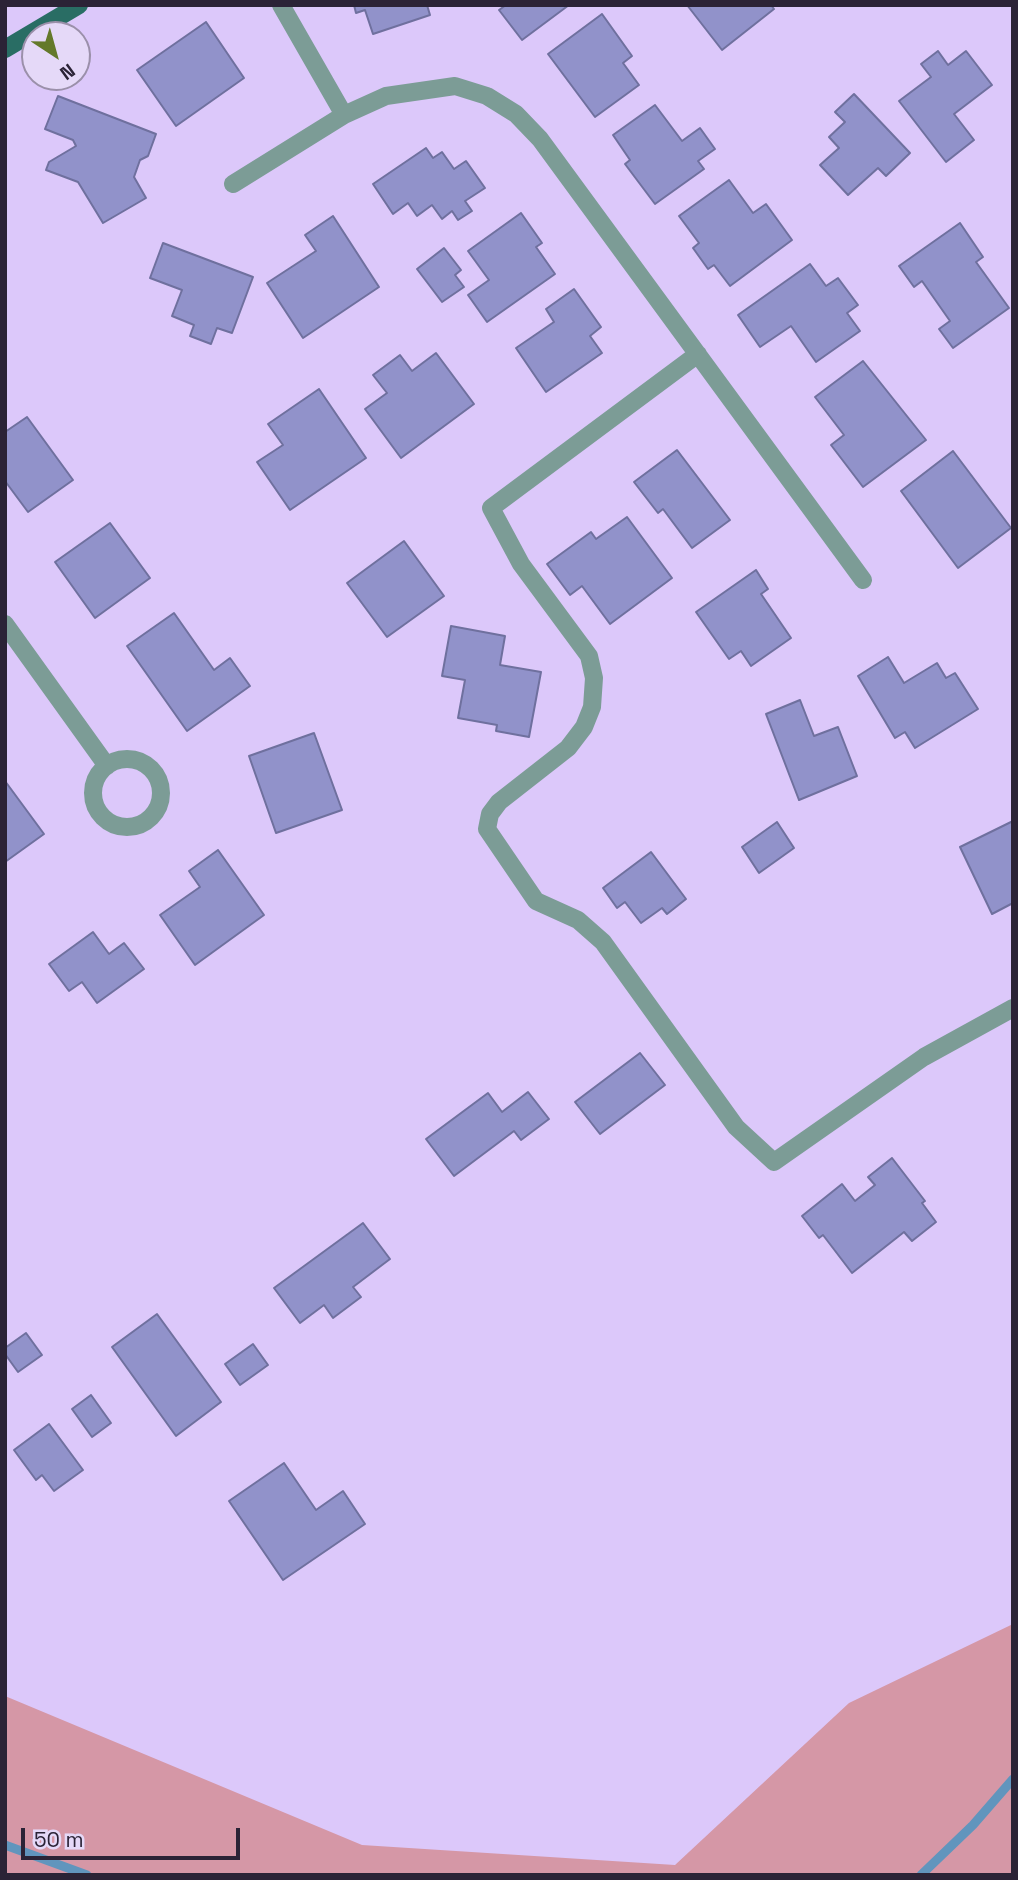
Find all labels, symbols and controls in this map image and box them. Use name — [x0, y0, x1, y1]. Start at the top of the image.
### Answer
north arrow — [21, 21, 91, 91]
text: N — [55, 58, 80, 86]
scale bar — [24, 1814, 243, 1858]
text: 50 m — [34, 1826, 84, 1853]

